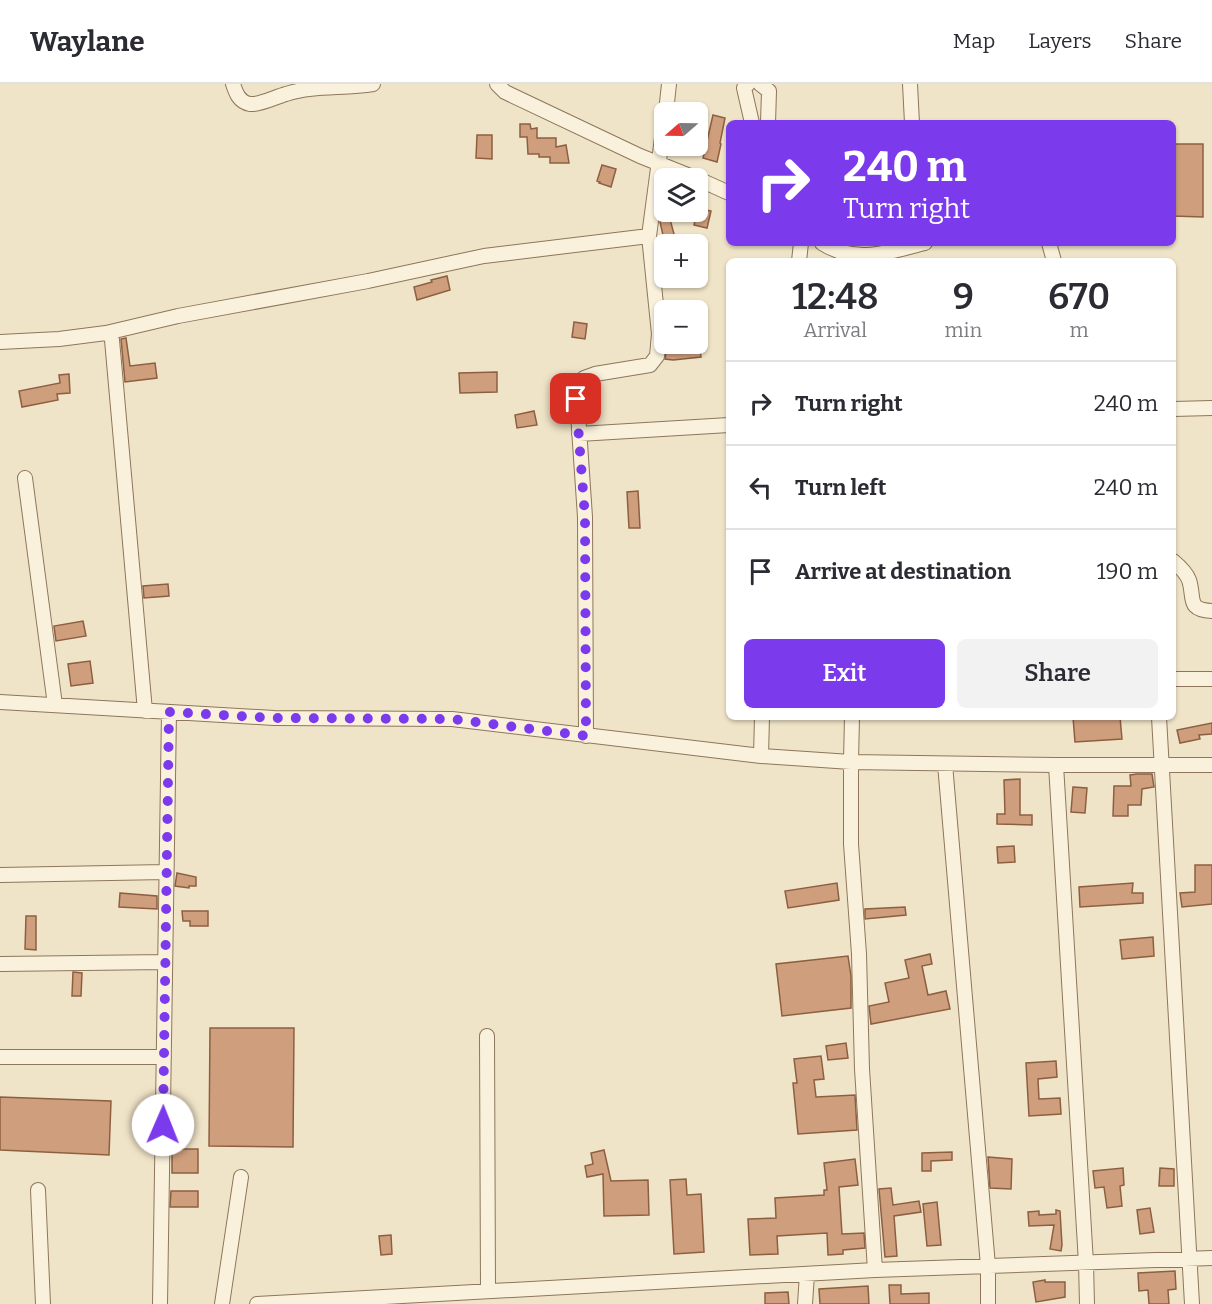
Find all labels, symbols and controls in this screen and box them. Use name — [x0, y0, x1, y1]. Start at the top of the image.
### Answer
text: Waylane — [30, 25, 145, 58]
text: Map — [953, 28, 995, 54]
text: Layers — [1028, 28, 1092, 54]
text: Share — [1125, 28, 1182, 54]
north arrow — [654, 102, 708, 156]
map controls — [654, 102, 708, 354]
text: 240 m — [843, 142, 967, 192]
icon: right — [744, 144, 822, 222]
button: layers — [654, 168, 708, 222]
text: Turn right — [843, 193, 970, 225]
button: + — [654, 234, 708, 288]
text: 12:48 — [792, 275, 879, 319]
text: 9 — [953, 275, 974, 319]
text: 670 — [1048, 275, 1110, 319]
button: − — [654, 300, 708, 354]
text: Arrival — [804, 318, 867, 342]
text: min — [945, 318, 982, 342]
text: m — [1070, 318, 1089, 342]
pin — [550, 373, 601, 424]
icon: arrive — [559, 382, 592, 415]
icon: right — [744, 387, 777, 420]
text: Turn right — [795, 390, 903, 417]
text: 240 m — [1094, 390, 1158, 417]
icon: left — [744, 471, 777, 504]
text: Turn left — [795, 474, 887, 501]
text: 240 m — [1094, 474, 1158, 501]
icon: arrive — [744, 555, 777, 588]
text: Arrive at destination — [795, 558, 1011, 585]
text: 190 m — [1097, 558, 1158, 585]
button: Exit — [744, 639, 945, 708]
button: Share — [957, 639, 1158, 708]
position arrow — [131, 1093, 195, 1157]

